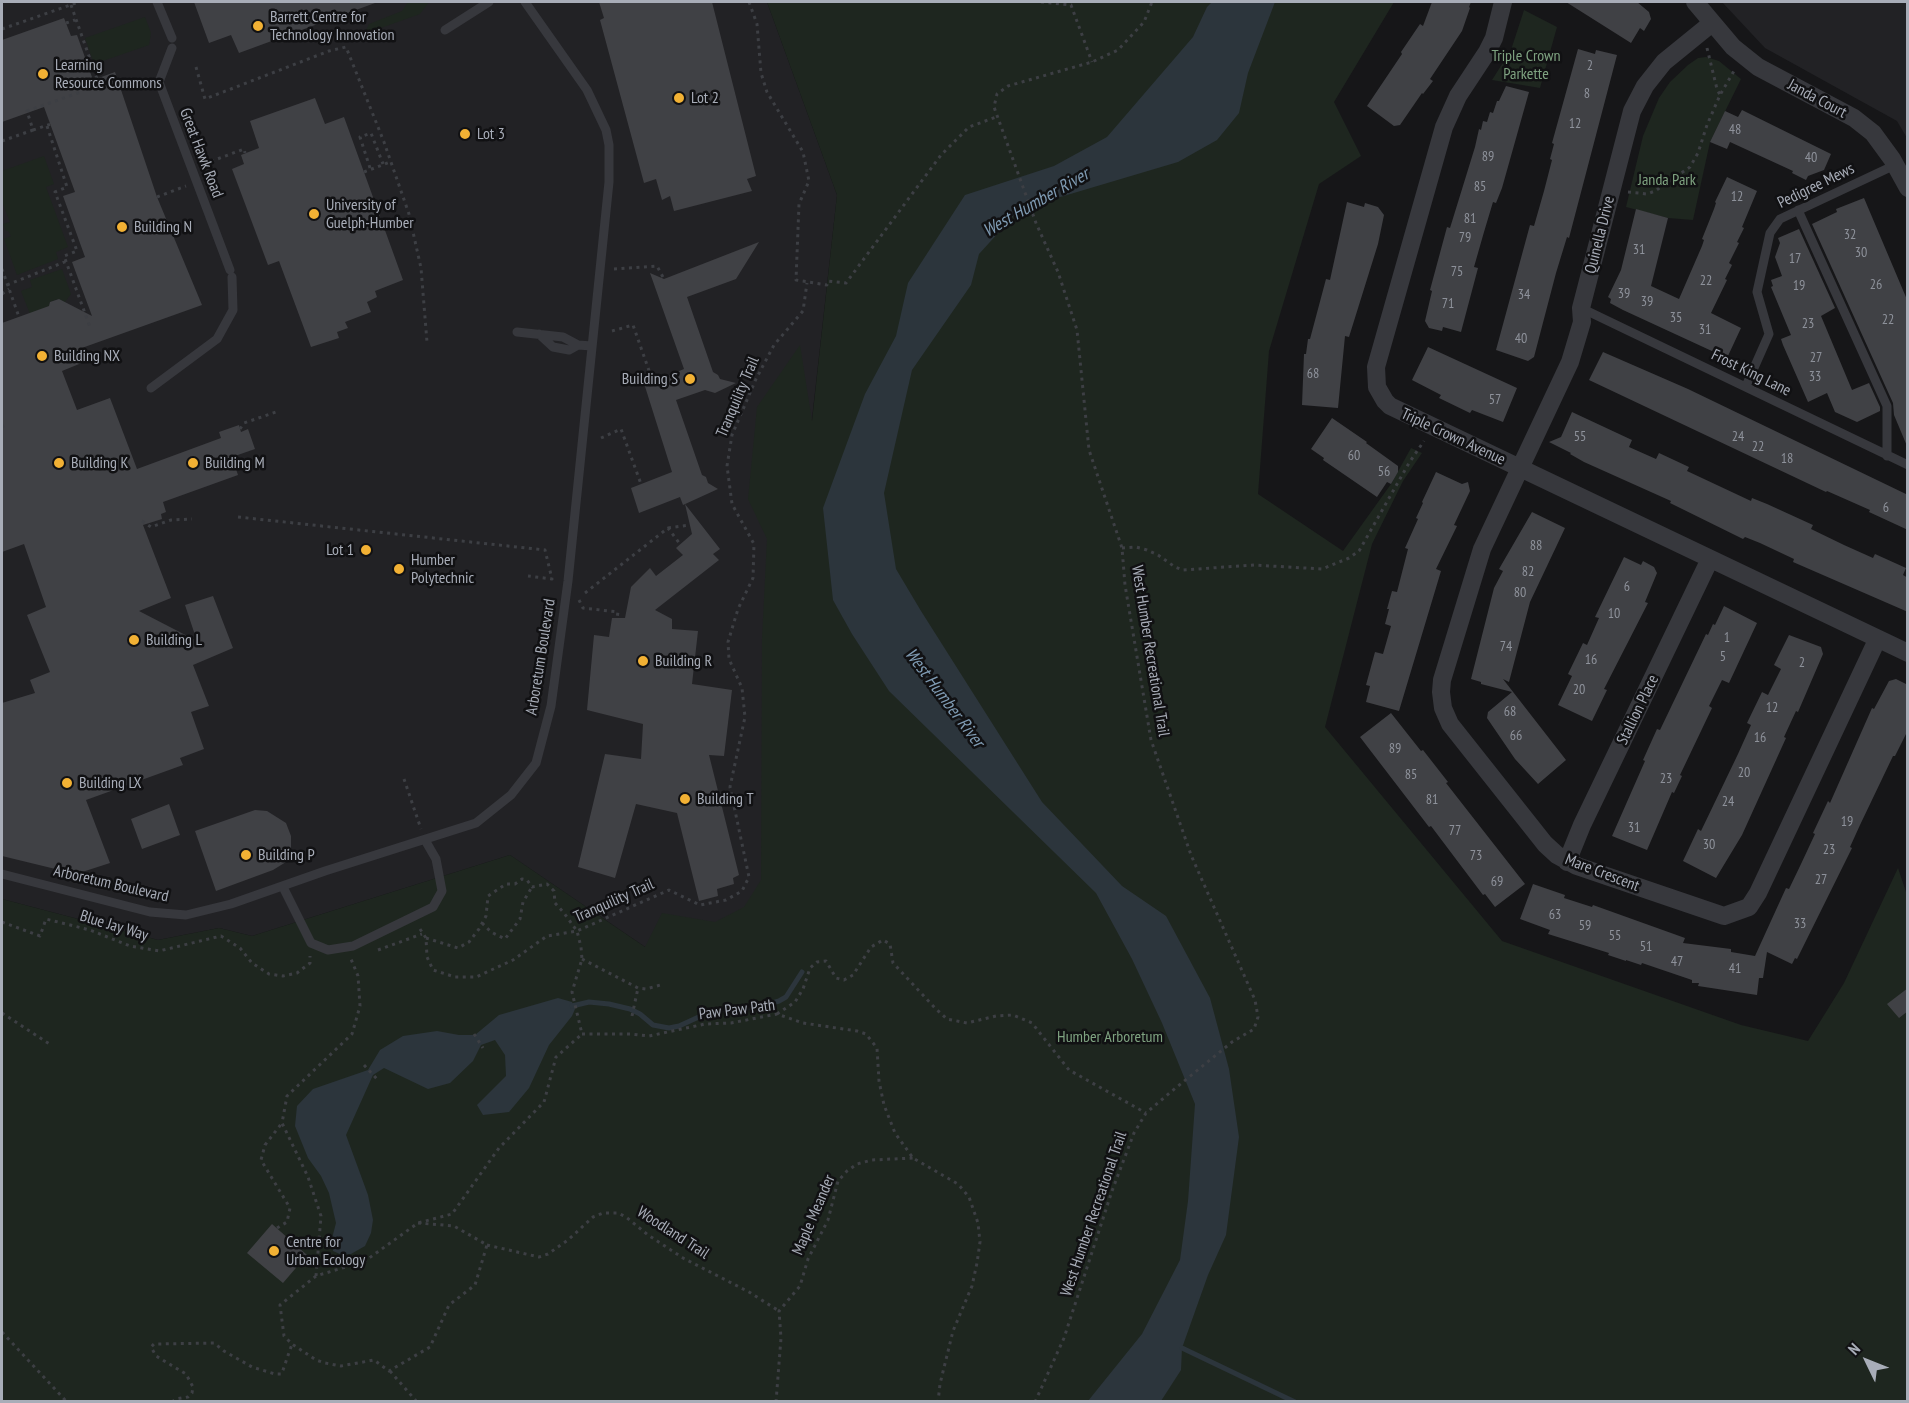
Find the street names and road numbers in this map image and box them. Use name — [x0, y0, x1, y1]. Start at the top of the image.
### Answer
street label: Janda Court — [1784, 76, 1850, 122]
street label: Great Hawk Road — [175, 106, 227, 200]
street label: Pedigree Mews — [1774, 159, 1858, 213]
street label: Quinella Drive — [1581, 194, 1619, 276]
street label: Frost King Lane — [1708, 345, 1794, 401]
street label: Tranquility Trail — [712, 354, 764, 440]
street label: Triple Crown Avenue — [1398, 404, 1508, 470]
street label: West Humber Recreational Trail — [1127, 564, 1173, 738]
street label: Arboretum Boulevard — [522, 598, 560, 716]
street label: Stallion Place — [1613, 672, 1663, 748]
street label: Mare Crescent — [1562, 850, 1642, 896]
street label: Arboretum Boulevard — [52, 861, 170, 907]
street label: Tranquility Trail — [571, 875, 657, 927]
street label: Blue Jay Way — [77, 907, 151, 945]
street label: Paw Paw Path — [698, 996, 776, 1024]
street label: West Humber Recreational Trail — [1057, 1129, 1131, 1299]
street label: Maple Meander — [788, 1172, 840, 1258]
street label: Woodland Trail — [633, 1203, 713, 1263]

